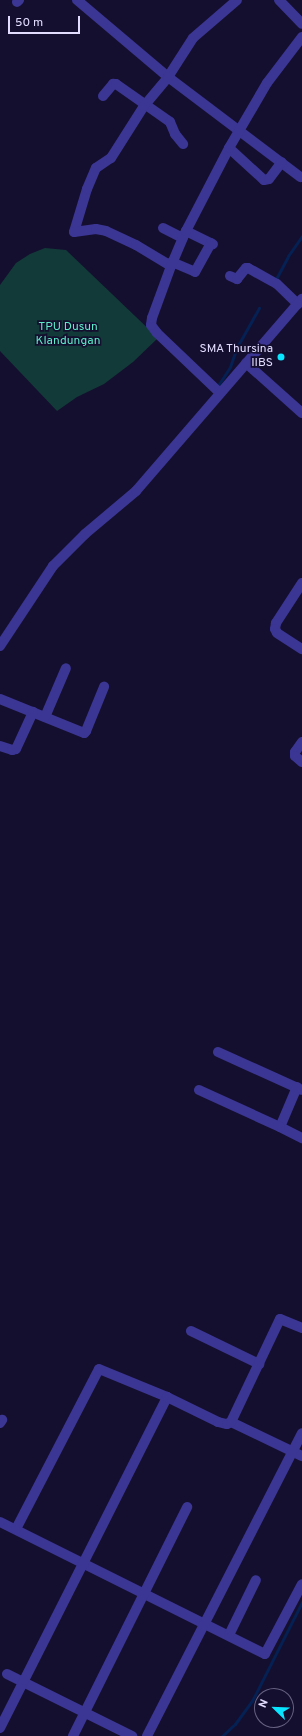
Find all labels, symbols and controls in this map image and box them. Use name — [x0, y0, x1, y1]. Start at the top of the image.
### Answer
scale bar — [10, 8, 82, 34]
text: 50 m — [15, 15, 43, 31]
park label: TPU Dusun Klandungan — [35, 321, 101, 349]
place label: SMA Thursina IIBS — [198, 343, 273, 371]
marker: SMA Thursina IIBS — [276, 352, 286, 362]
north arrow — [254, 1688, 294, 1728]
text: N — [256, 1697, 272, 1710]

